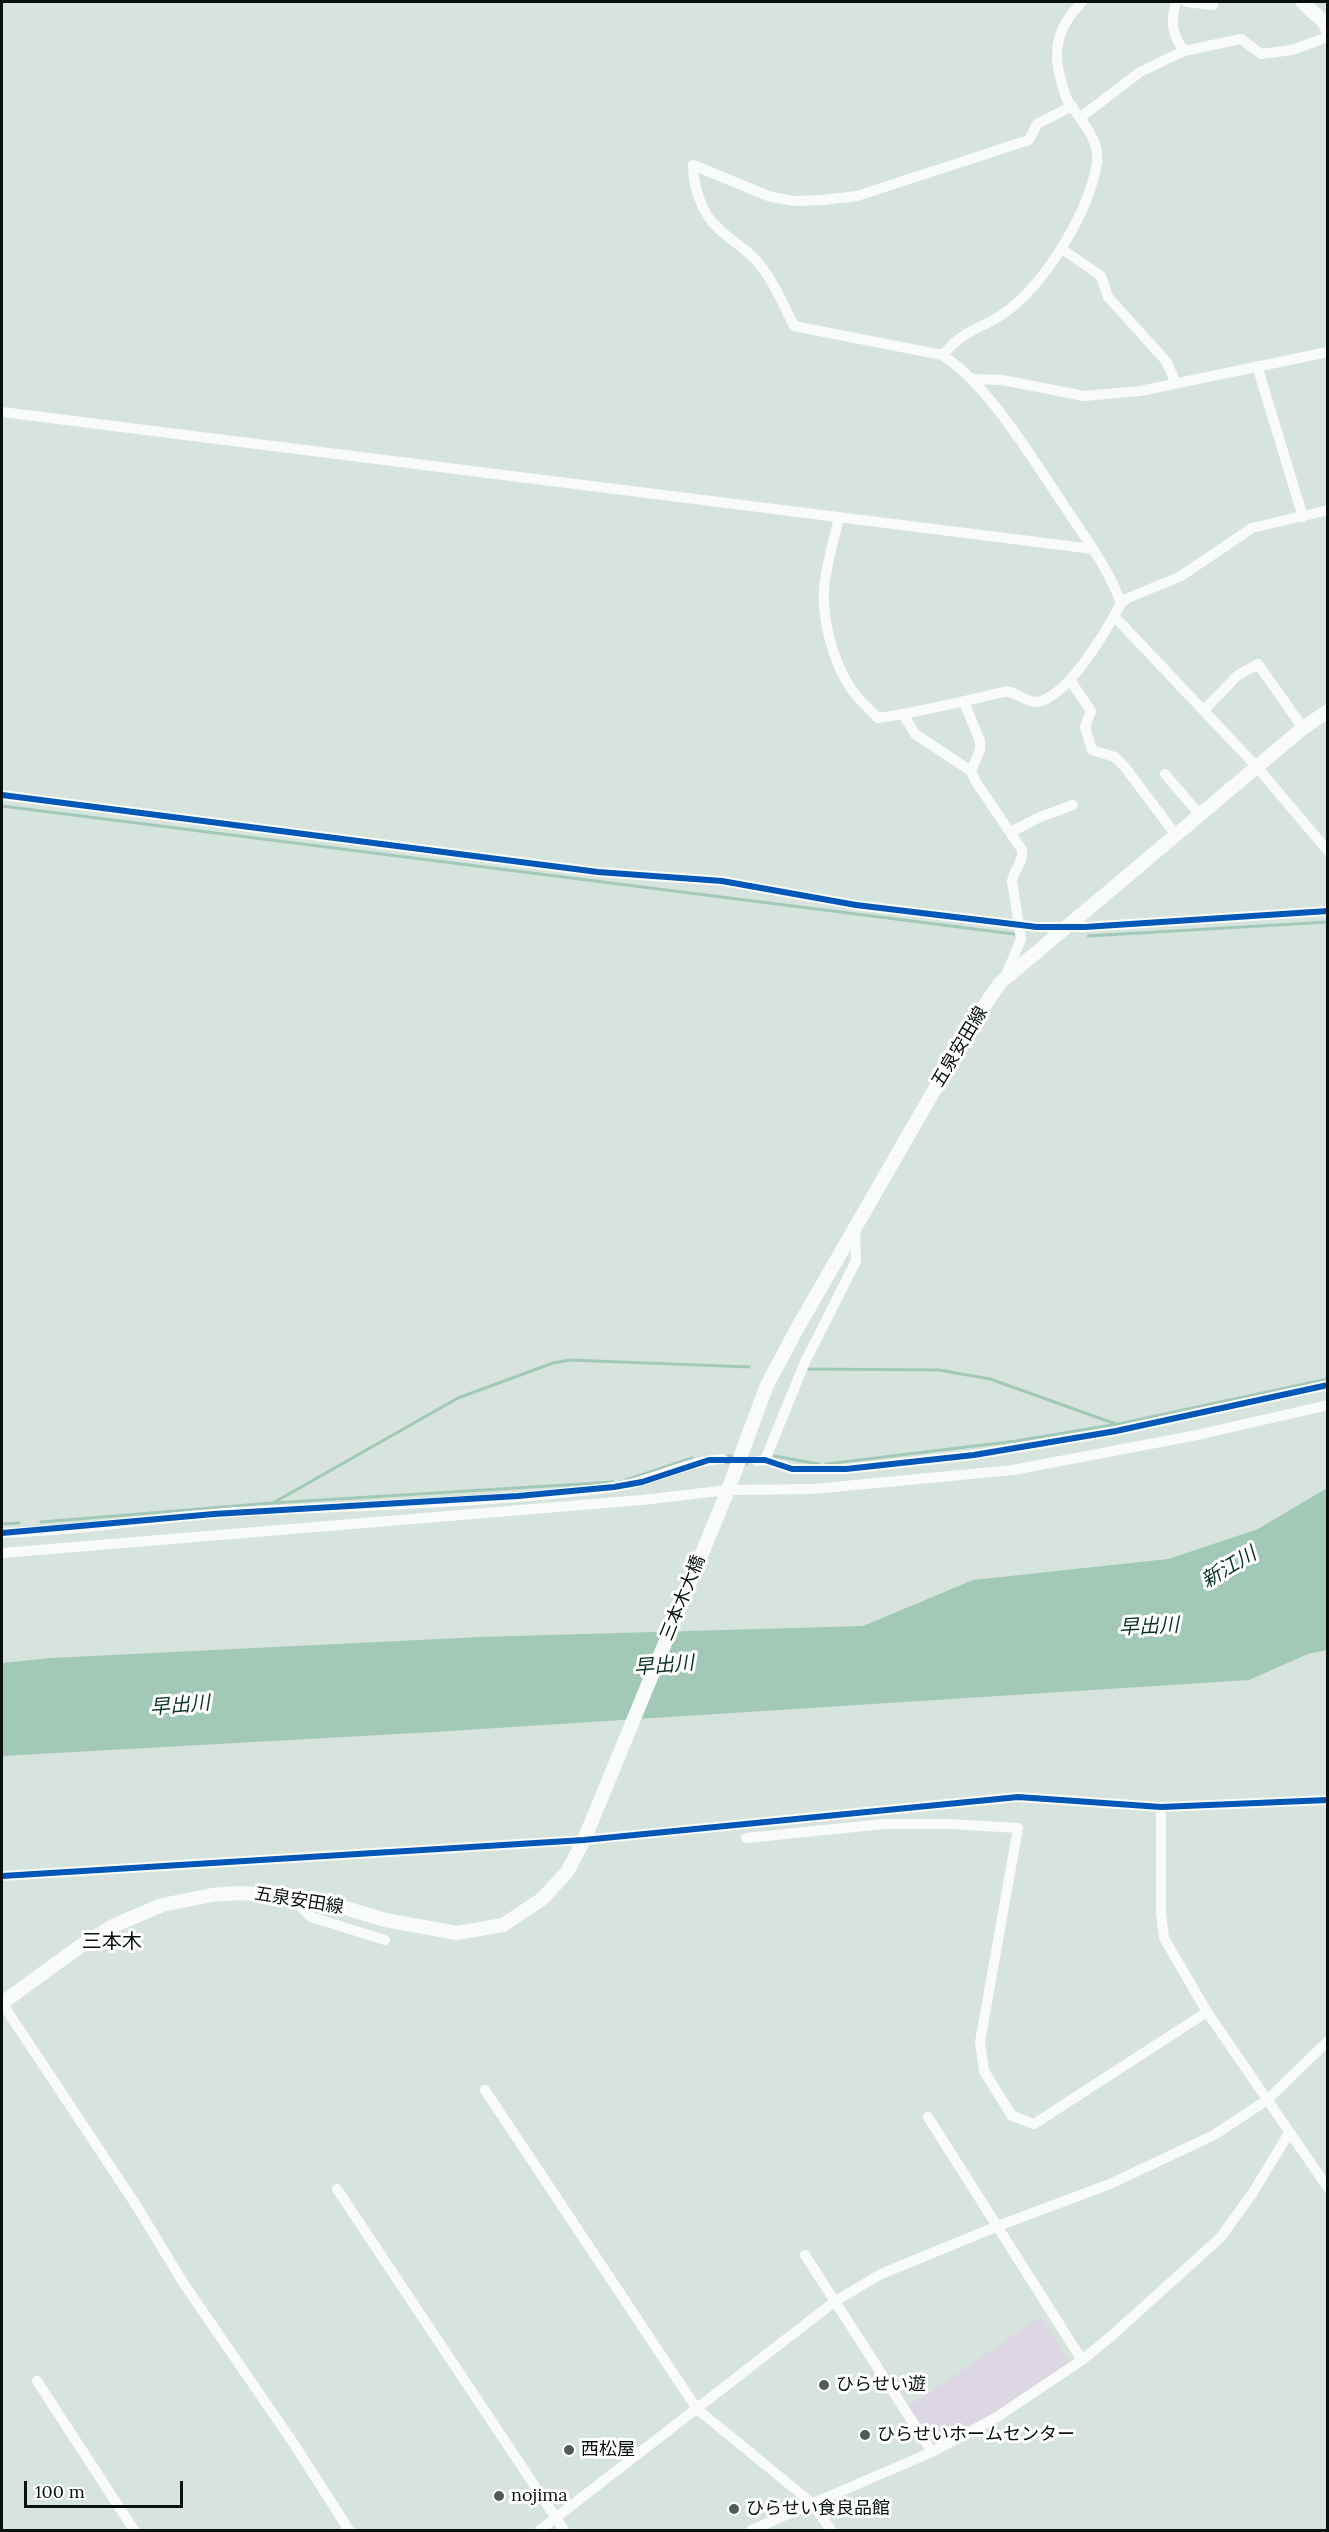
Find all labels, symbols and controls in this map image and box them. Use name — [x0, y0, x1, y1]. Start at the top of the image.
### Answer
street label: 五泉安田線 — [928, 1003, 992, 1091]
water label: 新江川 — [1197, 1542, 1261, 1594]
street label: 三本木大橋 — [656, 1552, 710, 1644]
water label: 早出川 — [1118, 1613, 1180, 1641]
water label: 早出川 — [633, 1651, 695, 1681]
water label: 早出川 — [149, 1691, 211, 1721]
street label: 五泉安田線 — [253, 1883, 345, 1919]
district label: 三本木 — [82, 1930, 142, 1954]
place label: ひらせい遊 — [836, 2374, 926, 2396]
marker: ひらせい遊 — [817, 2378, 831, 2392]
place label: ひらせいホームセンター — [877, 2424, 1075, 2446]
marker: ひらせいホームセンター — [858, 2428, 872, 2442]
place label: 西松屋 — [581, 2439, 635, 2461]
marker: 西松屋 — [562, 2443, 576, 2457]
scale bar — [27, 2469, 186, 2507]
text: 100 m — [35, 2480, 85, 2503]
place label: nojima — [511, 2485, 568, 2507]
marker: nojima — [492, 2489, 506, 2503]
place label: ひらせい食良品館 — [746, 2498, 890, 2520]
marker: ひらせい食良品館 — [727, 2502, 741, 2516]

